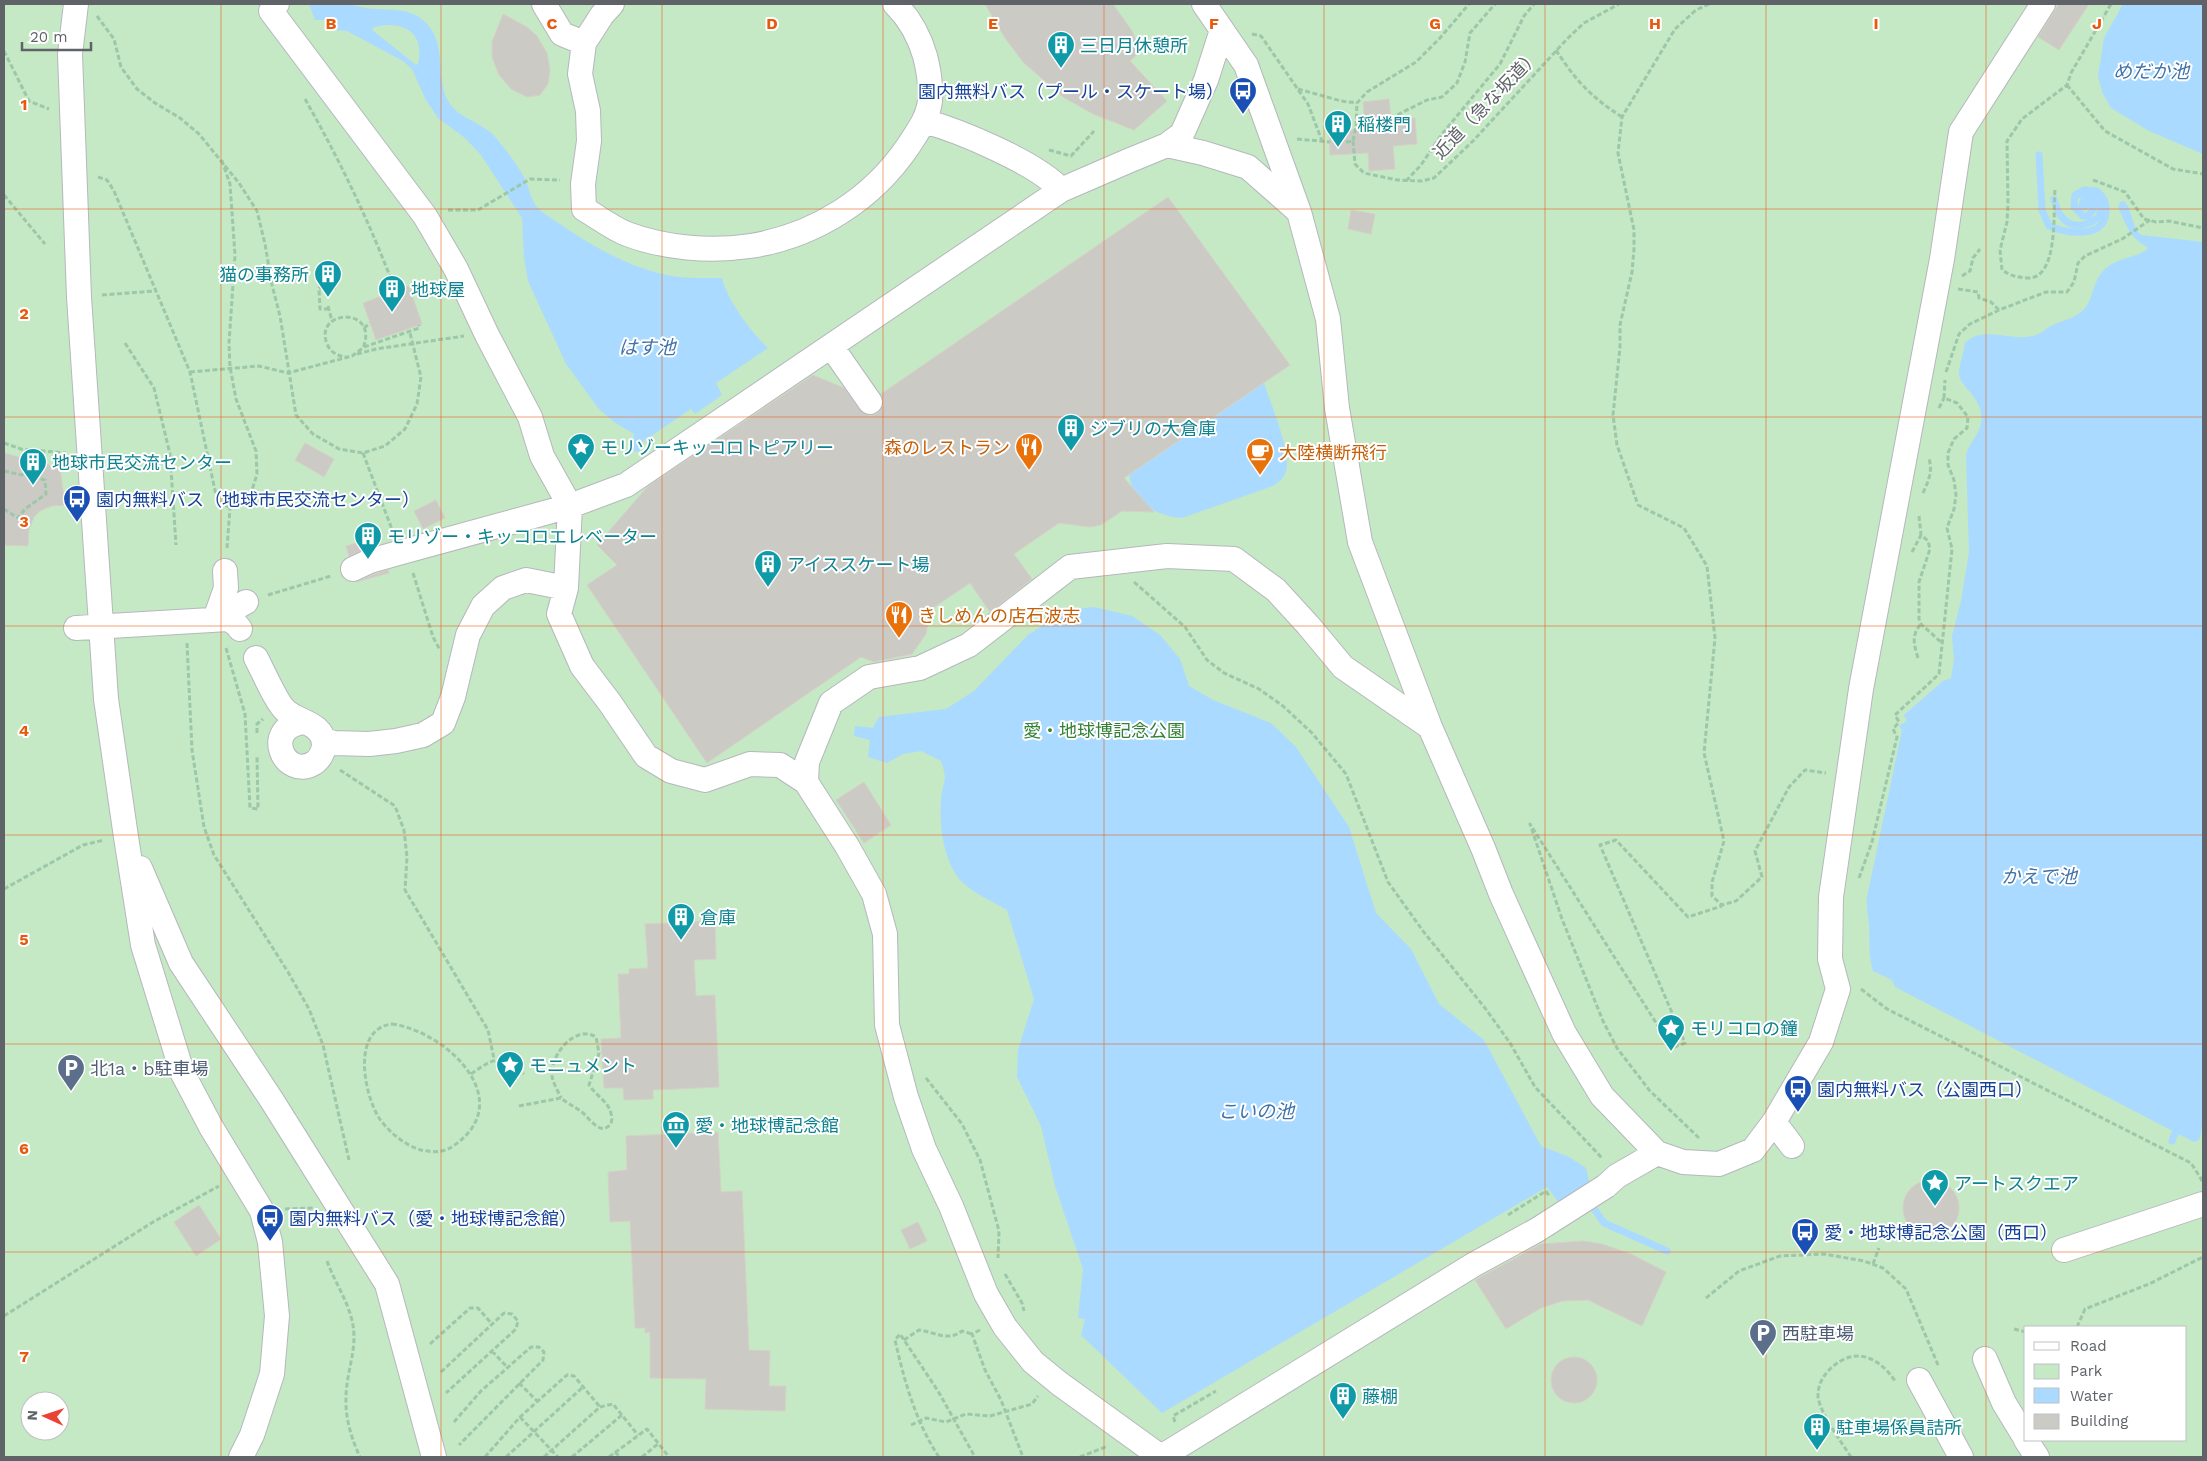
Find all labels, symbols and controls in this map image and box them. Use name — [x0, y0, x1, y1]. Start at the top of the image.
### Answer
text: B — [326, 14, 337, 33]
text: C — [547, 14, 558, 33]
text: D — [766, 14, 778, 33]
text: E — [988, 14, 998, 33]
text: F — [1209, 14, 1219, 33]
text: G — [1429, 14, 1441, 33]
text: H — [1649, 14, 1661, 33]
text: I — [1873, 14, 1879, 33]
text: J — [2092, 14, 2102, 33]
scale bar — [22, 20, 91, 52]
text: 20 m — [30, 28, 68, 46]
building icon: 三日月休憩所 — [1046, 30, 1076, 69]
place label: 三日月休憩所 — [1080, 35, 1188, 56]
street label: 近道（急な坂道） — [1428, 45, 1544, 163]
water label: めだか池 — [2113, 60, 2191, 83]
bus stop icon: 園内無料バス（プール・スケート場） — [1228, 76, 1258, 115]
place label: 園内無料バス（プール・スケート場） — [918, 81, 1224, 102]
text: 1 — [21, 95, 27, 114]
building icon: 稲楼門 — [1323, 109, 1353, 148]
place label: 稲楼門 — [1357, 114, 1411, 135]
building icon: 猫の事務所 — [313, 259, 343, 298]
place label: 猫の事務所 — [219, 264, 309, 285]
building icon: 地球屋 — [377, 274, 407, 313]
place label: 地球屋 — [411, 279, 465, 300]
text: 2 — [19, 304, 29, 323]
water label: はす池 — [618, 336, 677, 359]
building icon: ジブリの大倉庫 — [1056, 413, 1086, 452]
place label: ジブリの大倉庫 — [1090, 418, 1216, 439]
place icon: モリゾーキッコロトピアリー — [566, 432, 596, 471]
restaurant icon: 森のレストラン — [1014, 432, 1044, 471]
place label: モリゾーキッコロトピアリー — [600, 437, 834, 458]
place label: 森のレストラン — [884, 437, 1010, 458]
cafe icon: 大陸横断飛行 — [1245, 437, 1275, 476]
place label: 大陸横断飛行 — [1279, 442, 1387, 463]
building icon: 地球市民交流センター — [18, 447, 48, 486]
place label: 地球市民交流センター — [52, 452, 232, 473]
bus stop icon: 園内無料バス（地球市民交流センター） — [62, 484, 92, 523]
place label: 園内無料バス（地球市民交流センター） — [96, 489, 420, 510]
text: 3 — [19, 512, 29, 531]
building icon: モリゾー・キッコロエレベーター — [353, 521, 383, 560]
place label: モリゾー・キッコロエレベーター — [387, 526, 657, 547]
building icon: アイススケート場 — [753, 549, 783, 588]
place label: アイススケート場 — [787, 554, 930, 575]
restaurant icon: きしめんの店石波志 — [884, 600, 914, 639]
place label: きしめんの店石波志 — [918, 605, 1080, 626]
park label: 愛・地球博記念公園 — [1023, 720, 1185, 741]
text: 4 — [19, 721, 29, 740]
water label: かえで池 — [2001, 865, 2079, 888]
building icon: 倉庫 — [666, 902, 696, 941]
place label: 倉庫 — [700, 907, 736, 928]
text: 5 — [19, 930, 29, 949]
place icon: モリコロの鐘 — [1656, 1013, 1686, 1052]
place label: モリコロの鐘 — [1690, 1018, 1798, 1039]
place icon: モニュメント — [495, 1050, 525, 1089]
parking icon: 北1a・b駐車場 — [56, 1053, 86, 1092]
place label: モニュメント — [529, 1055, 637, 1076]
place label: 北1a・b駐車場 — [90, 1058, 209, 1079]
bus stop icon: 園内無料バス（公園西口） — [1783, 1074, 1813, 1113]
place label: 園内無料バス（公園西口） — [1817, 1079, 2033, 1100]
water label: こいの池 — [1218, 1100, 1296, 1123]
museum icon: 愛・地球博記念館 — [661, 1110, 691, 1149]
place label: 愛・地球博記念館 — [695, 1115, 839, 1136]
text: 6 — [19, 1139, 29, 1158]
place icon: アートスクエア — [1920, 1168, 1950, 1207]
place label: アートスクエア — [1954, 1173, 2079, 1194]
bus stop icon: 園内無料バス（愛・地球博記念館） — [255, 1203, 285, 1242]
place label: 園内無料バス（愛・地球博記念館） — [289, 1208, 577, 1229]
bus stop icon: 愛・地球博記念公園（西口） — [1790, 1217, 1820, 1256]
place label: 愛・地球博記念公園（西口） — [1824, 1222, 2058, 1243]
parking icon: 西駐車場 — [1748, 1318, 1778, 1357]
place label: 西駐車場 — [1782, 1323, 1854, 1344]
legend — [2024, 1326, 2187, 1441]
text: Road — [2070, 1337, 2107, 1355]
text: 7 — [19, 1347, 29, 1366]
text: Park — [2070, 1362, 2103, 1380]
building icon: 藤棚 — [1328, 1381, 1358, 1420]
place label: 藤棚 — [1362, 1386, 1398, 1407]
text: Water — [2070, 1387, 2113, 1405]
north arrow — [20, 1391, 70, 1441]
text: N — [24, 1410, 40, 1421]
building icon: 駐車場係員詰所 — [1802, 1412, 1832, 1451]
text: Building — [2070, 1412, 2128, 1430]
place label: 駐車場係員詰所 — [1836, 1417, 1962, 1438]

